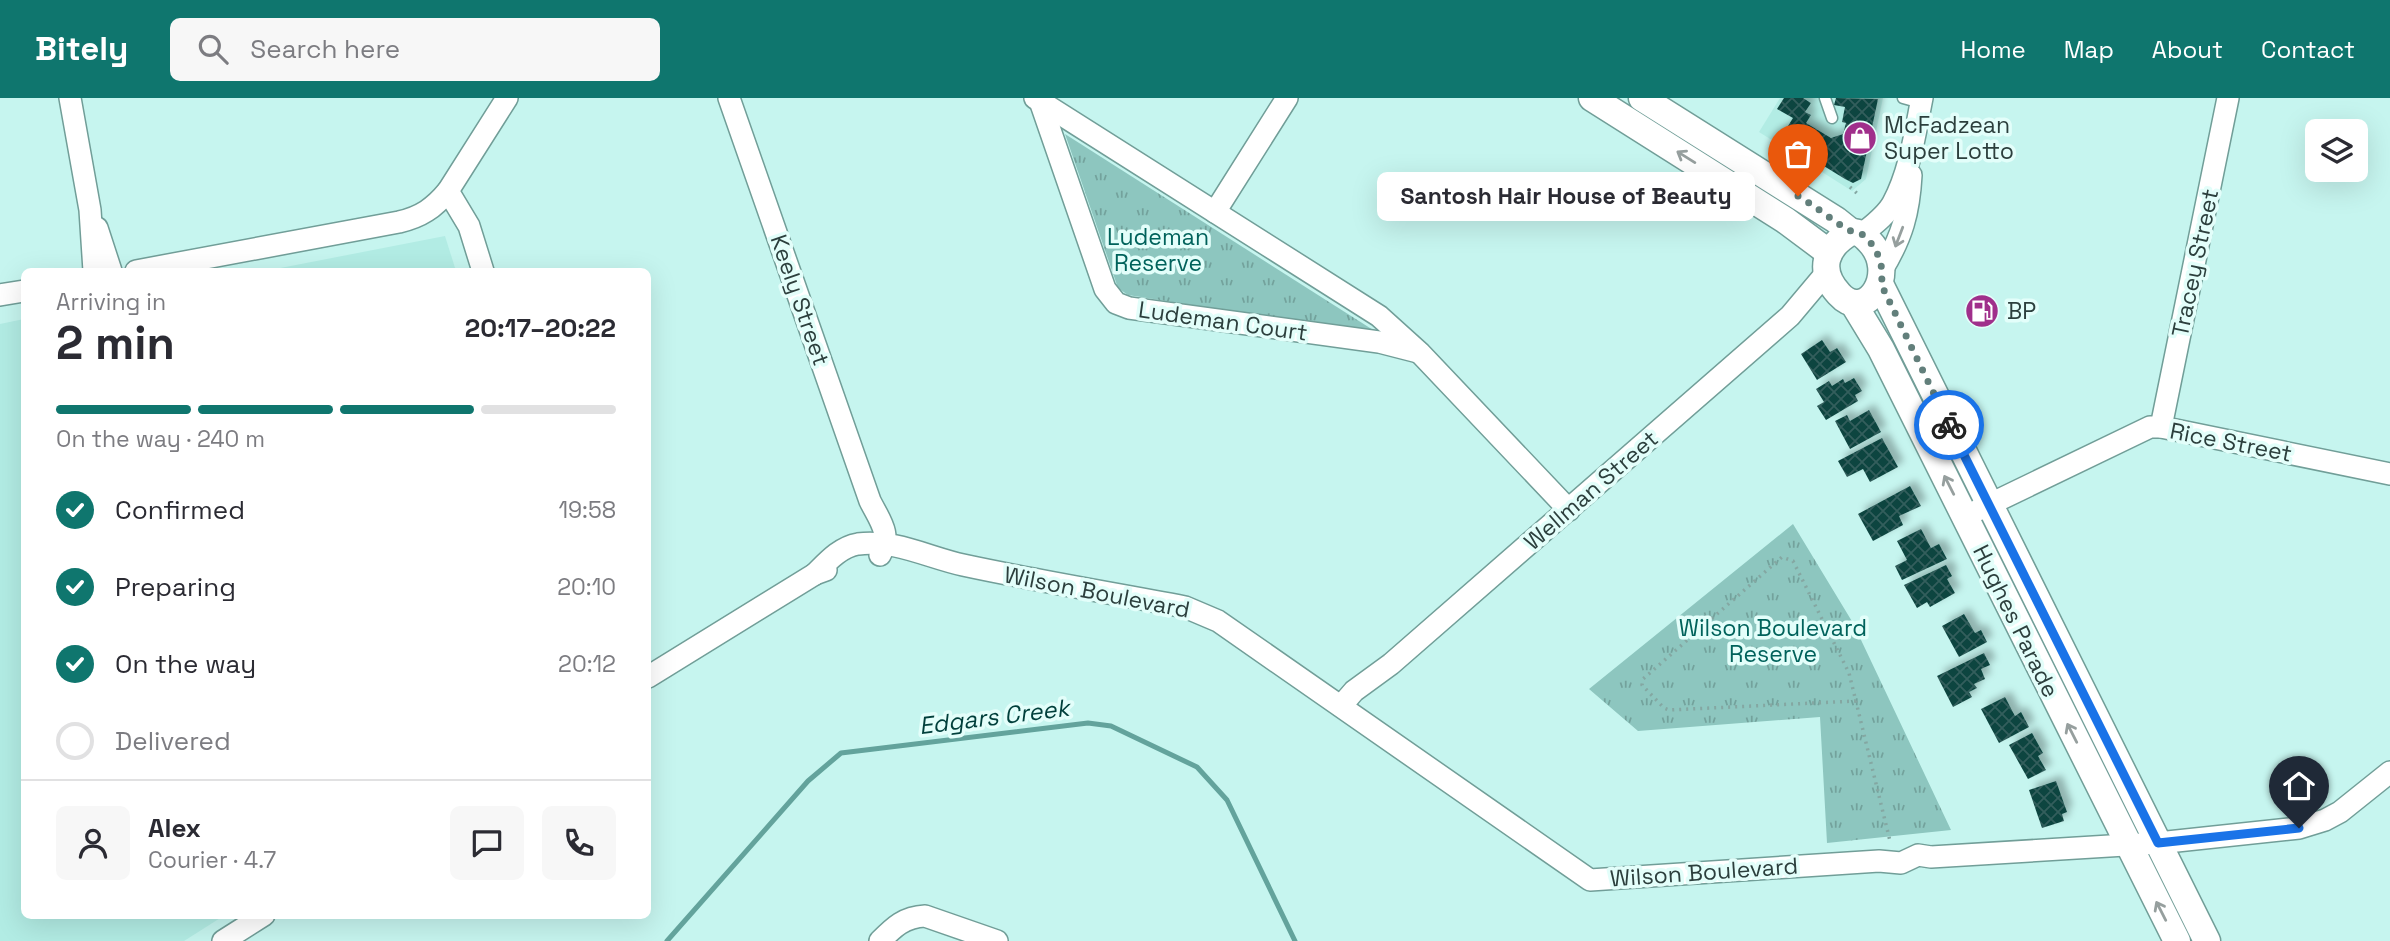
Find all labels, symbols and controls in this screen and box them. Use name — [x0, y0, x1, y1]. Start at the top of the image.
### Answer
search box — [170, 18, 660, 81]
text: Bitely — [35, 28, 128, 70]
icon: search — [194, 30, 232, 68]
text: Search here — [250, 32, 400, 66]
text: Home — [1960, 34, 2026, 65]
text: Map — [2064, 34, 2114, 65]
text: About — [2152, 34, 2223, 65]
text: Contact — [2261, 34, 2355, 65]
place label: McFadzean Super Lotto — [1884, 110, 2014, 166]
shop icon: McFadzean Super Lotto — [1841, 119, 1879, 157]
map controls — [2305, 119, 2368, 182]
button: layers — [2305, 119, 2368, 182]
pin — [1768, 124, 1828, 196]
icon: bag — [1779, 135, 1817, 173]
one-way arrow — [1677, 150, 1696, 165]
callout: Santosh Hair House of Beauty — [1378, 172, 1756, 220]
text: Santosh Hair House of Beauty — [1400, 181, 1732, 211]
street label: Tracey Street — [2165, 186, 2225, 340]
park label: Ludeman Reserve — [1107, 222, 1209, 278]
one-way arrow — [1892, 225, 1905, 247]
street label: Keely Street — [764, 230, 836, 370]
text: Arriving in — [56, 287, 166, 317]
fuel station icon: BP — [1963, 292, 2001, 330]
street label: Ludeman Court — [1137, 294, 1309, 348]
place label: BP — [2007, 296, 2036, 326]
text: 20:17–20:22 — [465, 311, 616, 345]
text: 2 min — [56, 314, 175, 372]
courier — [1914, 390, 1984, 460]
icon: bike — [1930, 406, 1968, 444]
street label: Rice Street — [2167, 415, 2295, 469]
text: On the way · 240 m — [56, 424, 265, 454]
street label: Wellman Street — [1518, 424, 1664, 556]
one-way arrow — [1941, 475, 1955, 496]
icon: check — [56, 491, 94, 529]
text: Confirmed — [115, 493, 245, 527]
text: 19:58 — [558, 495, 616, 525]
street label: Hughes Parade — [1966, 540, 2066, 702]
street label: Wilson Boulevard — [1002, 559, 1192, 625]
icon: check — [56, 568, 94, 606]
text: Preparing — [115, 570, 236, 604]
text: 20:10 — [557, 572, 616, 602]
park label: Wilson Boulevard Reserve — [1679, 613, 1867, 669]
icon: check — [56, 645, 94, 683]
text: On the way — [115, 647, 256, 681]
text: 20:12 — [558, 649, 616, 679]
water label: Edgars Creek — [917, 692, 1074, 741]
one-way arrow — [2064, 723, 2078, 743]
text: Delivered — [115, 724, 231, 758]
pin — [2269, 756, 2329, 828]
icon: home — [2280, 767, 2318, 805]
button: person — [56, 806, 130, 880]
button: chat — [450, 806, 524, 880]
button: phone — [542, 806, 616, 880]
text: Alex — [148, 811, 201, 845]
text: Courier · 4.7 — [148, 845, 276, 875]
street label: Wilson Boulevard — [1609, 850, 1799, 894]
one-way arrow — [2154, 901, 2168, 922]

